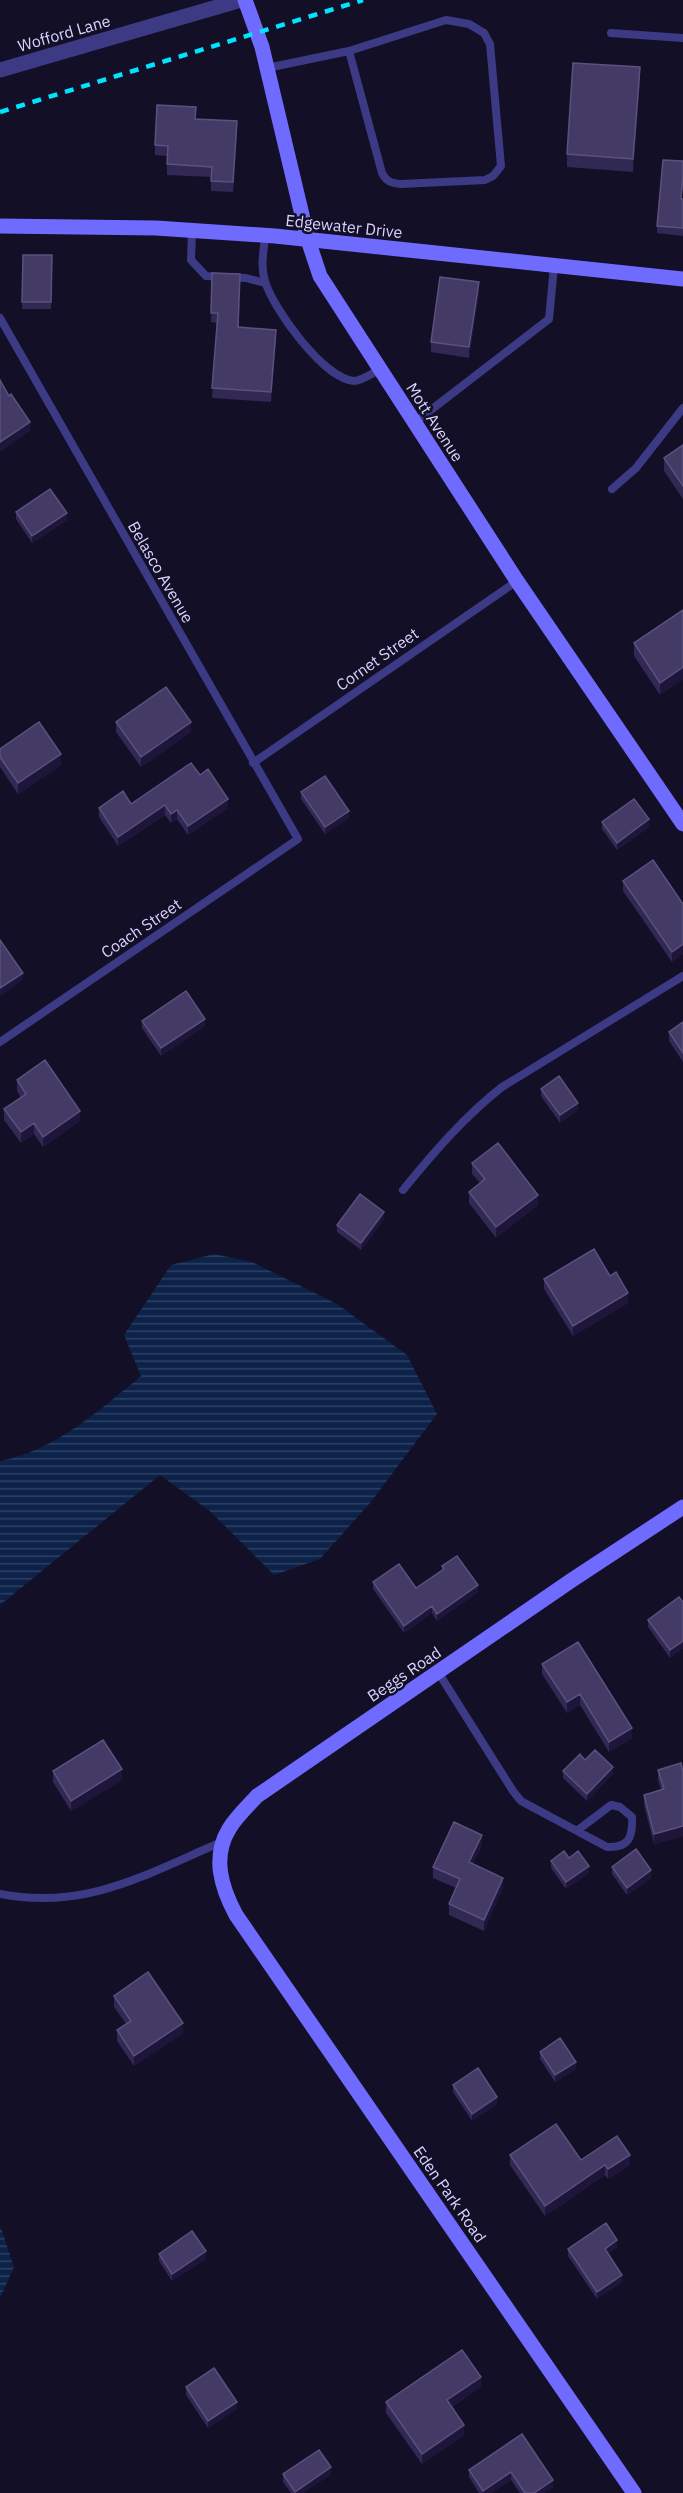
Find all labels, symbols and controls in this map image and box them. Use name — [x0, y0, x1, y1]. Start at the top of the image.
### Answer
street label: Wofford Lane — [15, 10, 113, 56]
street label: Edgewater Drive — [285, 210, 404, 242]
street label: Mott Avenue — [402, 379, 468, 465]
street label: Belasco Avenue — [124, 518, 198, 627]
street label: Cornet Street — [332, 623, 422, 695]
street label: Coach Street — [97, 894, 185, 962]
street label: Beggs Road — [363, 1642, 445, 1706]
street label: Eden Park Road — [409, 2142, 491, 2246]

